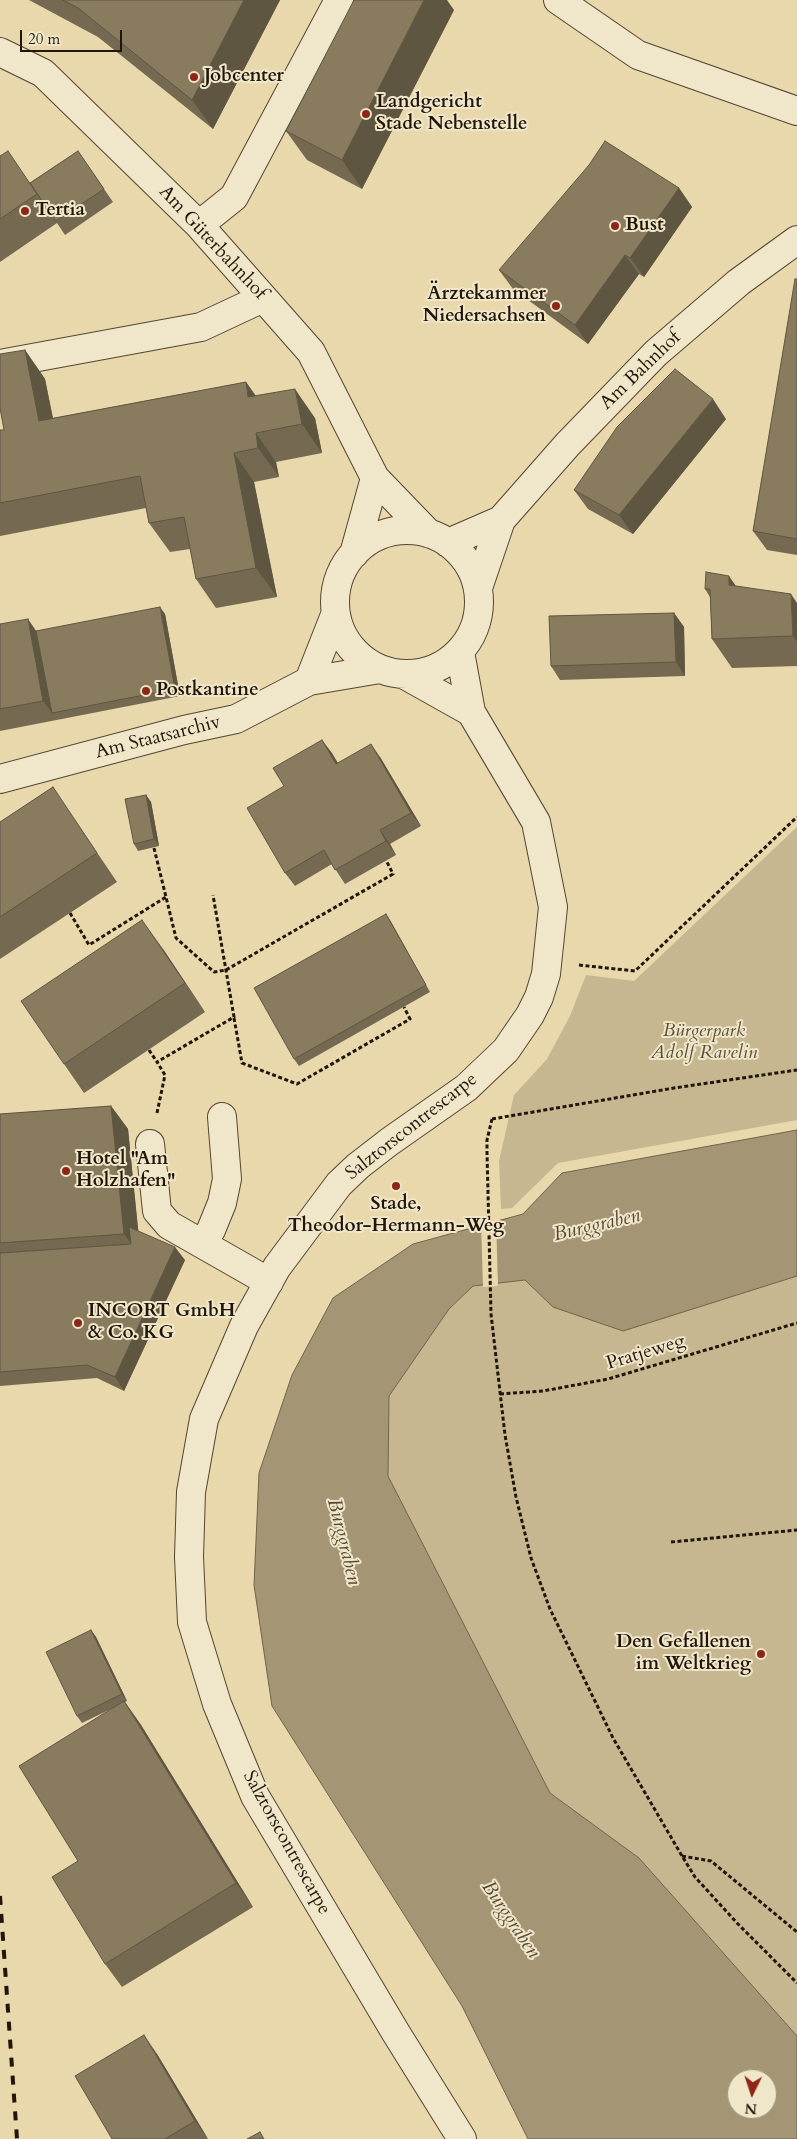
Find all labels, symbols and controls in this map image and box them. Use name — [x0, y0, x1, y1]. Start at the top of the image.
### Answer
scale bar — [22, 20, 125, 52]
text: 20 m — [28, 29, 60, 49]
place label: Jobcenter — [204, 66, 284, 88]
marker: Jobcenter — [188, 71, 200, 83]
place label: Landgericht Stade Nebenstelle — [376, 92, 527, 136]
marker: Landgericht Stade Nebenstelle — [360, 108, 372, 120]
street label: Am Güterbahnhof — [153, 181, 271, 305]
place label: Tertia — [35, 200, 85, 222]
marker: Tertia — [19, 205, 31, 217]
place label: Bust — [625, 215, 664, 237]
marker: Bust — [609, 220, 621, 232]
place label: Ärztekammer Niedersachsen — [423, 284, 546, 328]
marker: Ärztekammer Niedersachsen — [550, 300, 562, 312]
street label: Am Bahnhof — [596, 327, 686, 415]
place label: Postkantine — [156, 680, 259, 702]
marker: Postkantine — [140, 685, 152, 697]
street label: Am Staatsarchiv — [93, 711, 223, 765]
park label: Bürgerpark Adolf Ravelin — [651, 1021, 757, 1065]
street label: Salztorscontrescarpe — [342, 1069, 482, 1185]
place label: Hotel "Am Holzhafen" — [76, 1149, 176, 1193]
marker: Hotel "Am Holzhafen" — [60, 1165, 72, 1177]
marker: Stade, Theodor-Hermann-Weg — [390, 1180, 402, 1192]
place label: Stade, Theodor-Hermann-Weg — [288, 1194, 504, 1238]
water label: Burggraben — [551, 1204, 643, 1248]
place label: INCORT GmbH & Co. KG — [88, 1301, 236, 1345]
marker: INCORT GmbH & Co. KG — [72, 1317, 84, 1329]
street label: Pratjeweg — [604, 1330, 688, 1376]
water label: Burggraben — [321, 1496, 365, 1588]
place label: Den Gefallenen im Weltkrieg — [616, 1632, 751, 1676]
marker: Den Gefallenen im Weltkrieg — [755, 1648, 767, 1660]
street label: Salztorscontrescarpe — [237, 1767, 335, 1919]
water label: Burggraben — [475, 1877, 545, 1963]
north arrow — [727, 2069, 777, 2119]
text: N — [744, 2099, 758, 2118]

